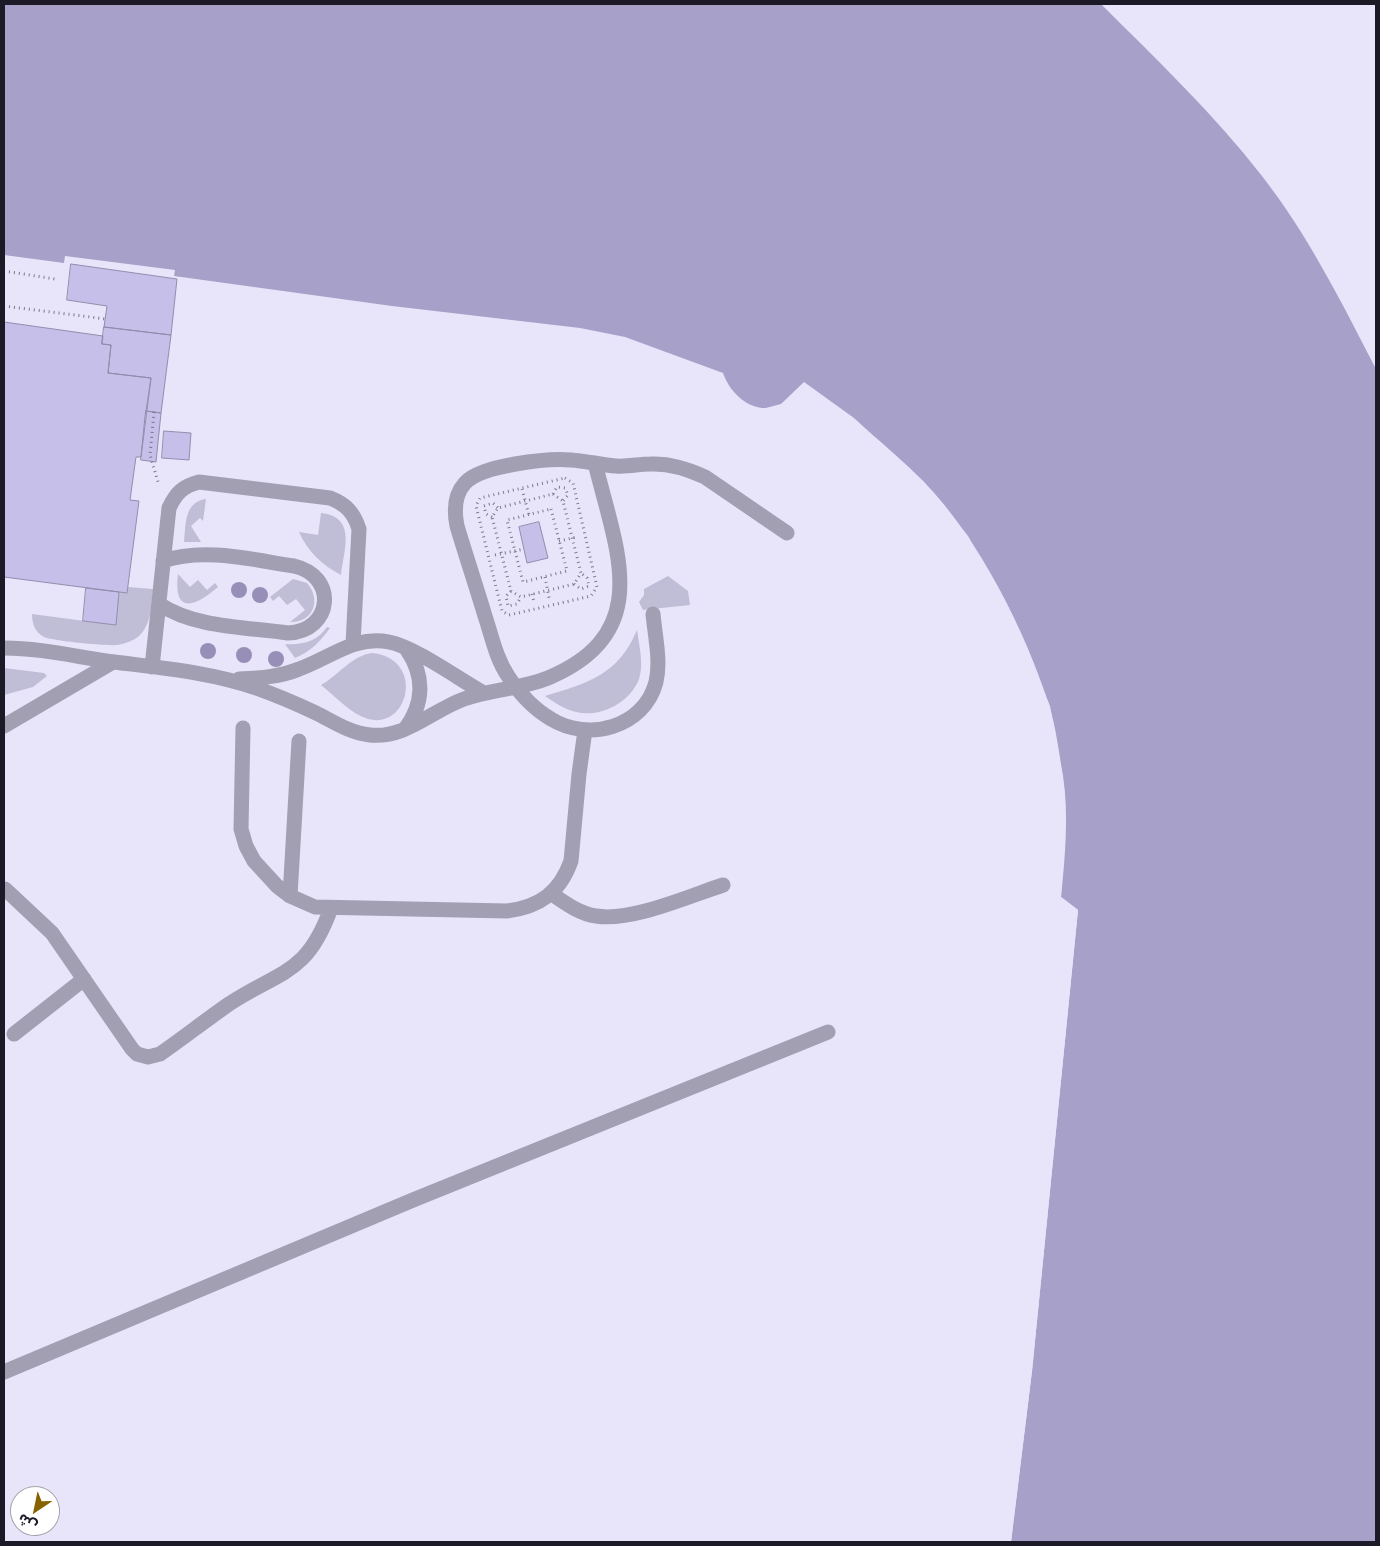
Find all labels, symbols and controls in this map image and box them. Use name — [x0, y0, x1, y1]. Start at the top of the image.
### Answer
north arrow — [10, 1486, 60, 1536]
text: ش — [15, 1511, 40, 1535]

